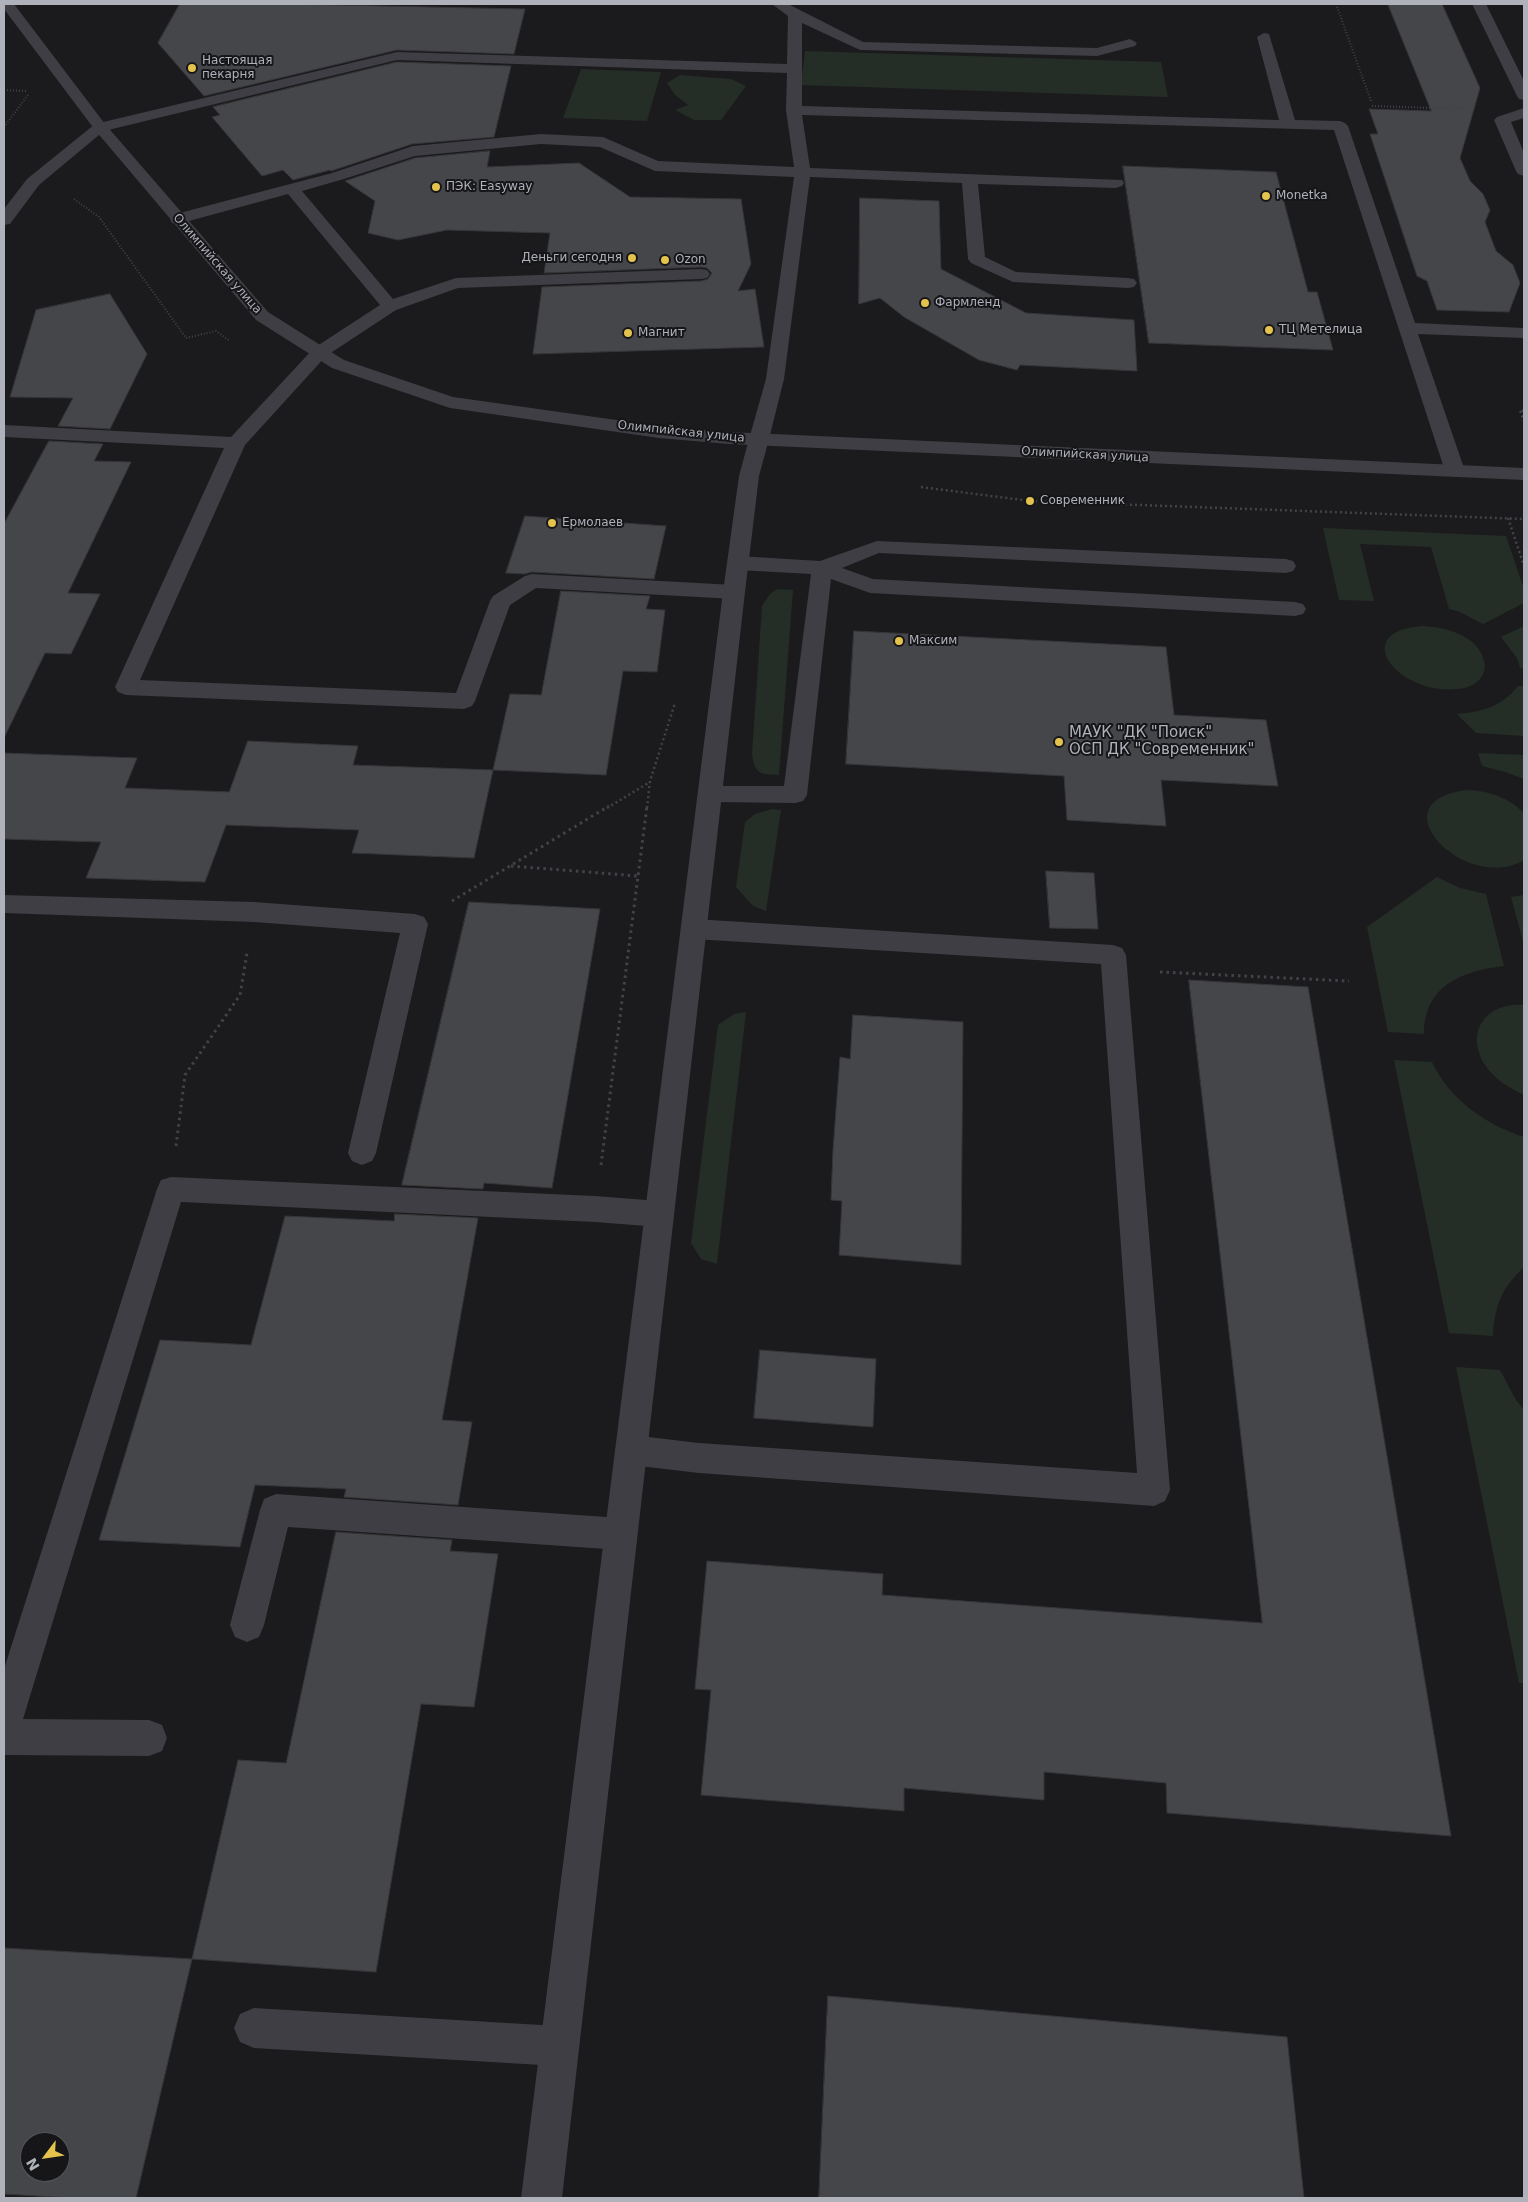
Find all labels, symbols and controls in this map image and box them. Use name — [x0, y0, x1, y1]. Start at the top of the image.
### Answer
place label: Настоящая пекарня — [202, 54, 272, 82]
marker: Настоящая пекарня — [186, 62, 198, 74]
place label: ПЭК: Easyway — [446, 180, 532, 194]
marker: ПЭК: Easyway — [430, 181, 442, 193]
place label: Monetka — [1276, 189, 1327, 203]
marker: Monetka — [1260, 190, 1272, 202]
street label: Олимпийская улица — [170, 211, 264, 317]
place label: Деньги сегодня — [521, 251, 622, 265]
marker: Деньги сегодня — [626, 252, 638, 264]
place label: Ozon — [675, 253, 706, 267]
marker: Ozon — [659, 254, 671, 266]
place label: Фармленд — [935, 296, 1001, 310]
marker: Фармленд — [919, 297, 931, 309]
place label: ТЦ Метелица — [1279, 323, 1363, 337]
marker: ТЦ Метелица — [1263, 324, 1275, 336]
place label: Магнит — [638, 326, 685, 340]
marker: Магнит — [622, 327, 634, 339]
street label: Олимпийская улица — [617, 418, 745, 446]
street label: Олимпийская улица — [1021, 444, 1149, 466]
place label: Современник — [1040, 494, 1125, 508]
marker: Современник — [1024, 495, 1036, 507]
place label: Ермолаев — [562, 516, 623, 530]
marker: Ермолаев — [546, 517, 558, 529]
place label: Максим — [909, 634, 957, 648]
marker: Максим — [893, 635, 905, 647]
place label: МАУК "ДК "Поиск" ОСП ДК "Современник" — [1069, 724, 1254, 759]
marker: МАУК "ДК "Поиск" ОСП ДК "Современник" — [1053, 736, 1065, 748]
north arrow — [20, 2132, 70, 2182]
text: N — [23, 2155, 43, 2173]

